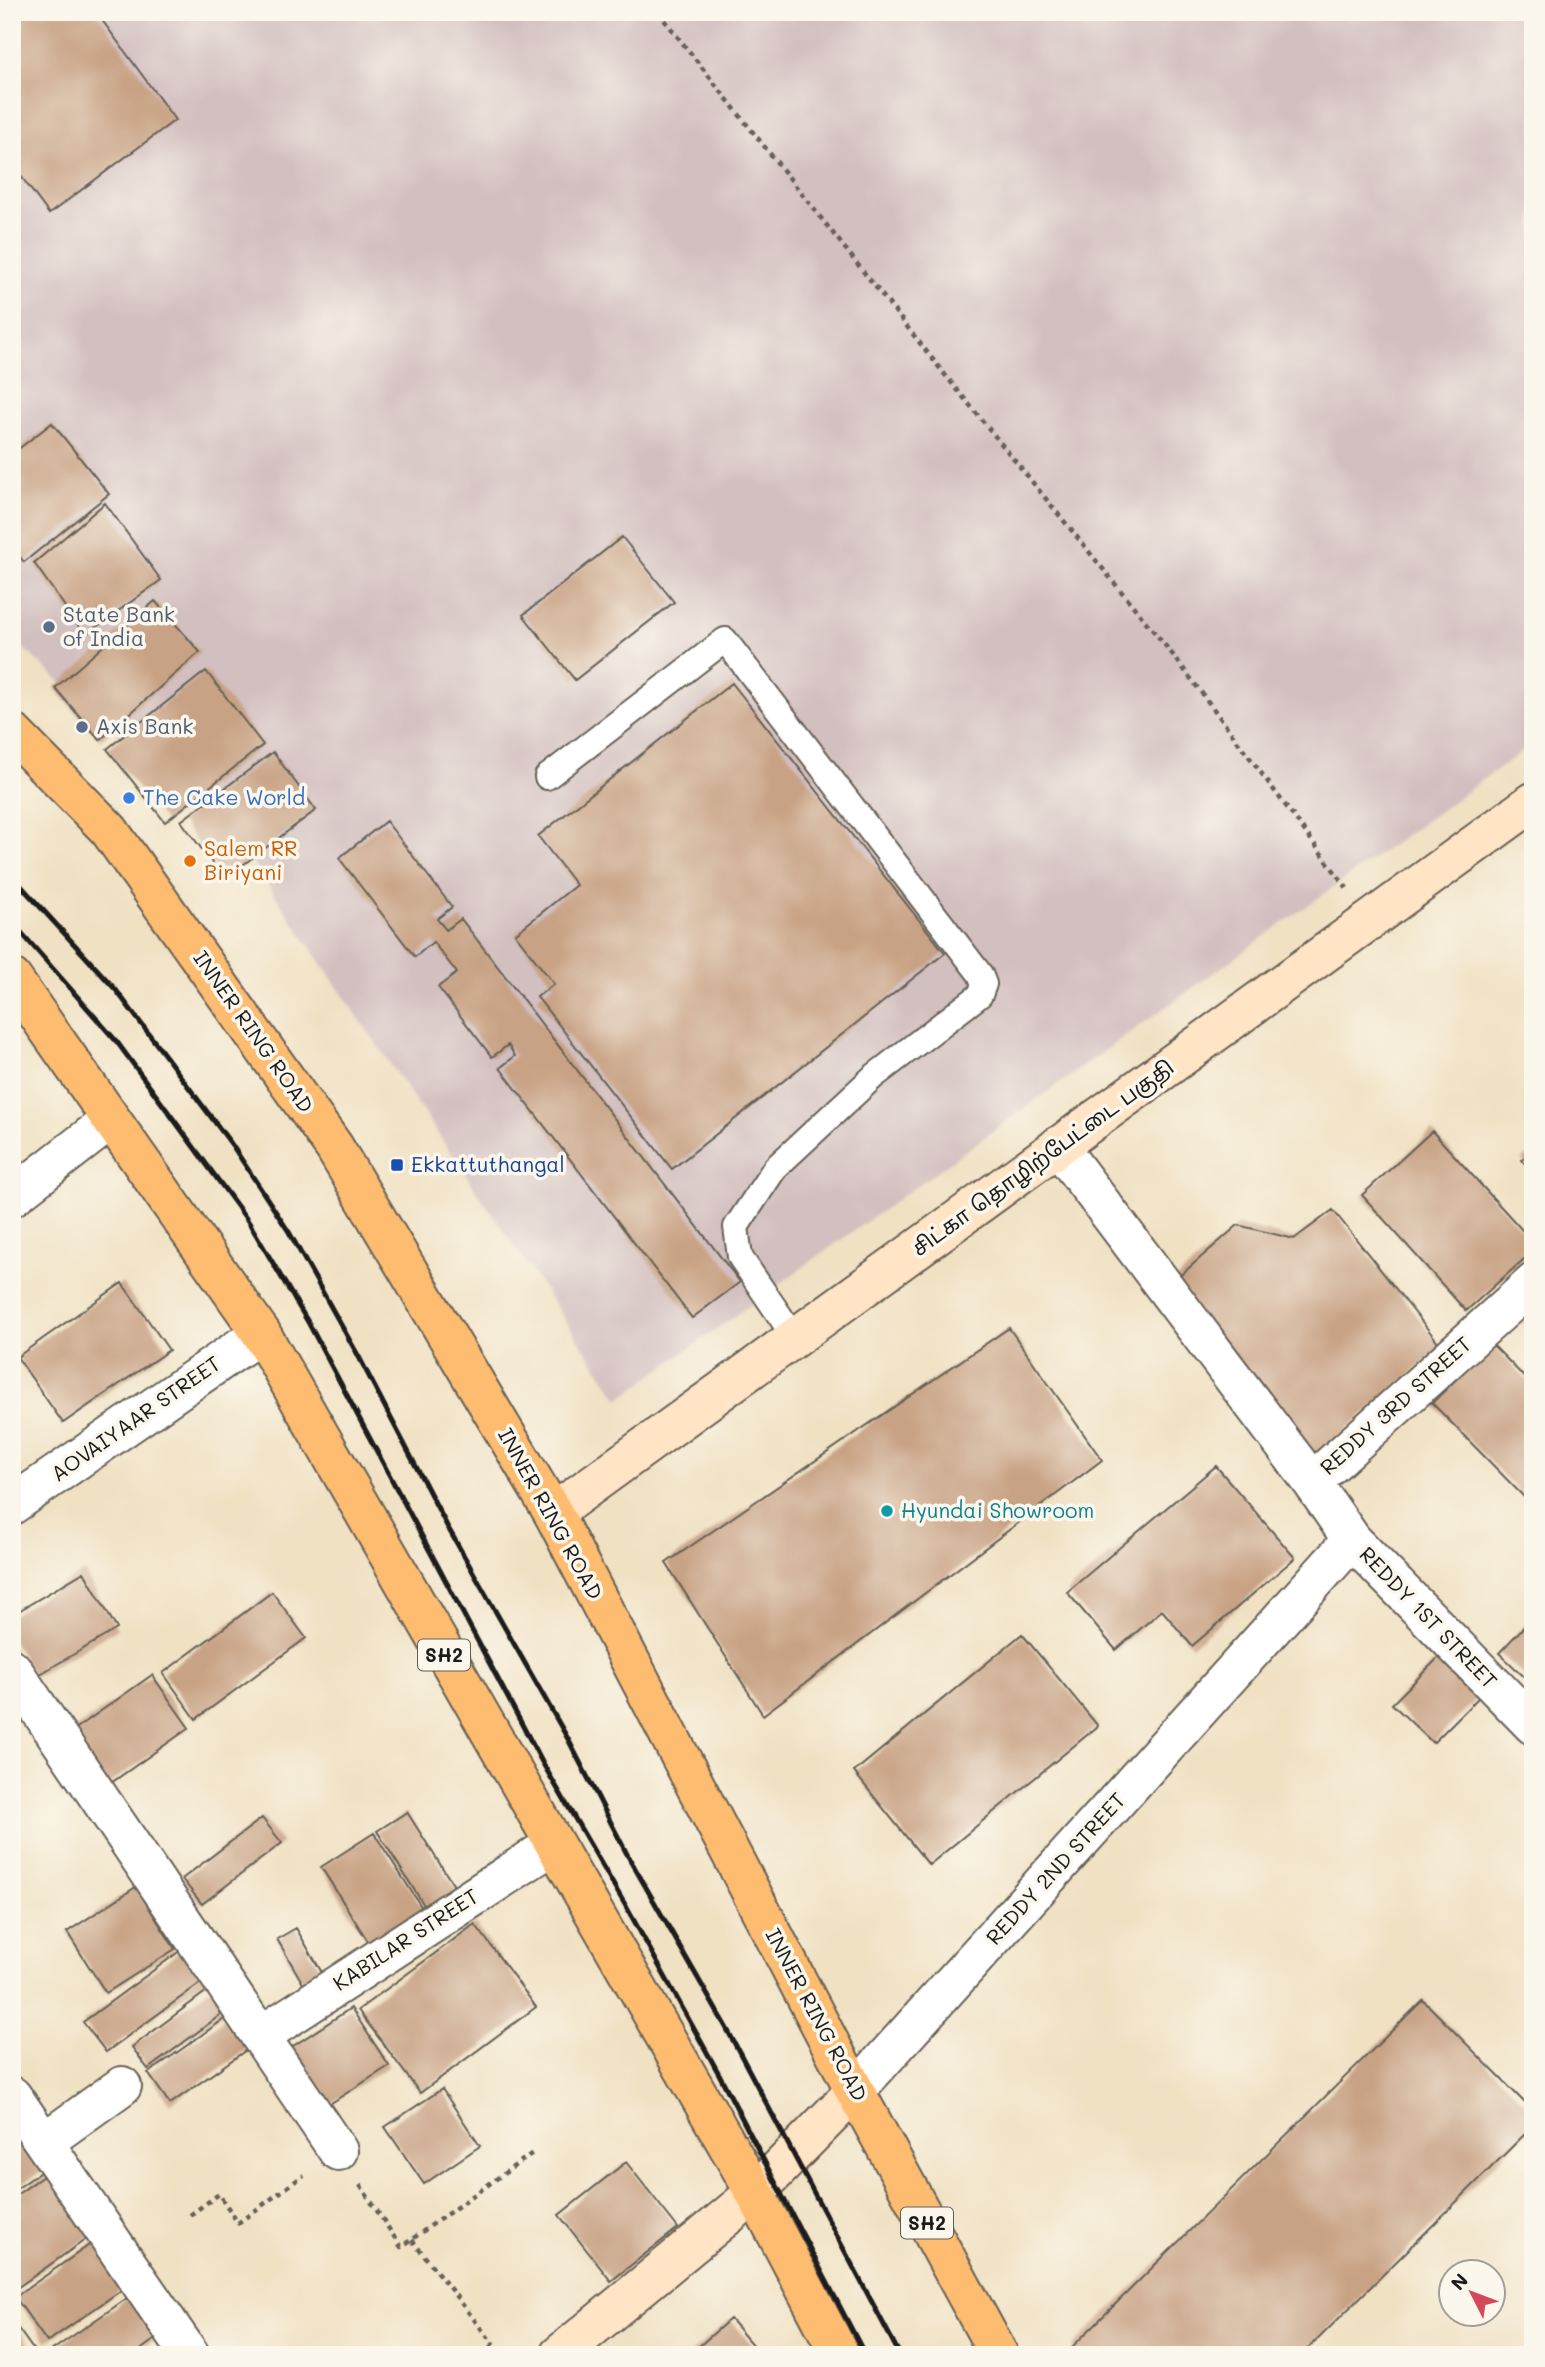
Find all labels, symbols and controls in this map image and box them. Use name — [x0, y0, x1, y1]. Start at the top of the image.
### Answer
place label: State Bank of India — [63, 600, 175, 651]
marker: State Bank of India — [41, 619, 57, 635]
place label: Axis Bank — [96, 712, 193, 739]
marker: Axis Bank — [74, 719, 90, 735]
place label: The Cake World — [143, 783, 305, 810]
marker: The Cake World — [121, 790, 137, 806]
place label: Salem RR Biriyani — [204, 834, 298, 885]
marker: Salem RR Biriyani — [182, 853, 198, 869]
street label: INNER RING ROAD — [188, 945, 320, 1117]
street label: சிட்கா தொழிற்பேட்டை பகுதி — [906, 1053, 1180, 1263]
place label: Ekkattuthangal — [411, 1150, 565, 1177]
marker: Ekkattuthangal — [389, 1157, 405, 1173]
street label: REDDY 3RD STREET — [1314, 1330, 1476, 1480]
street label: AOVAIYAAR STREET — [45, 1349, 225, 1486]
street label: INNER RING ROAD — [493, 1423, 610, 1604]
place label: Hyundai Showroom — [901, 1496, 1094, 1523]
marker: Hyundai Showroom — [879, 1503, 895, 1519]
street label: REDDY 1ST STREET — [1354, 1540, 1504, 1694]
road number: SH2 — [418, 1639, 470, 1670]
street label: REDDY 2ND STREET — [979, 1786, 1130, 1950]
street label: KABILAR STREET — [327, 1882, 483, 1996]
street label: INNER RING ROAD — [760, 1923, 874, 2105]
road number: SH2 — [901, 2208, 953, 2238]
north arrow — [1436, 2258, 1506, 2328]
text: N — [1445, 2268, 1473, 2295]

